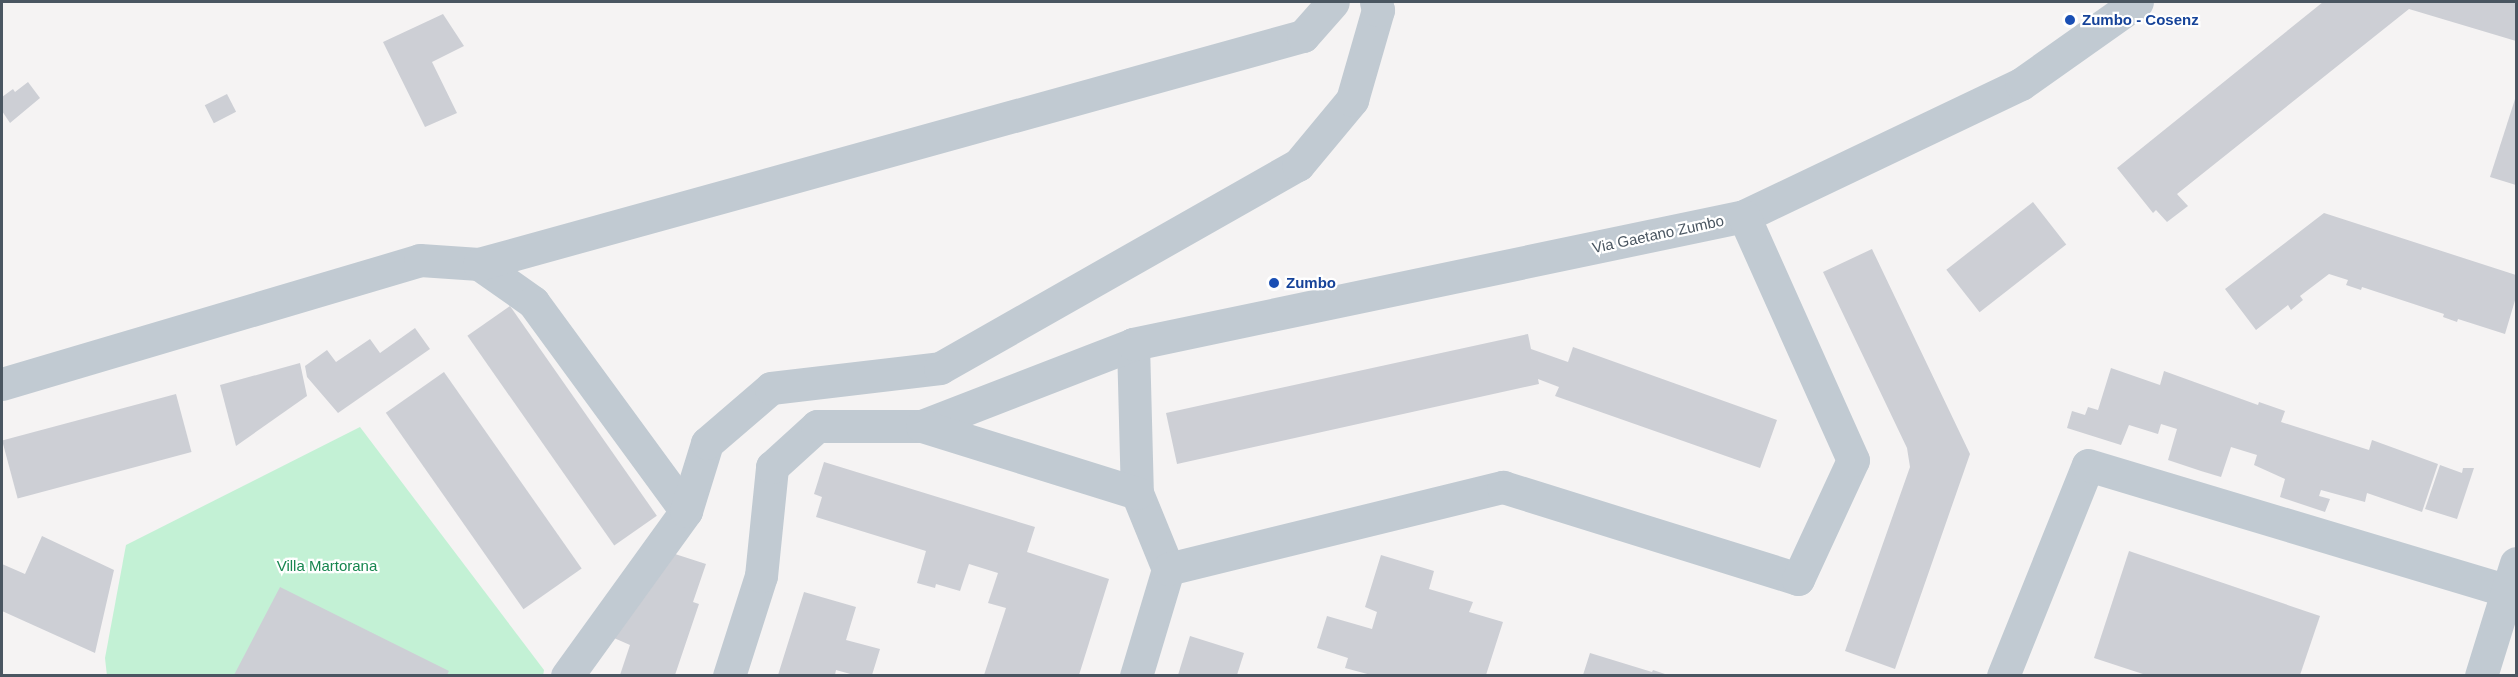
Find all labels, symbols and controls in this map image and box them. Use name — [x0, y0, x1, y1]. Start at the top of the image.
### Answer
place label: Zumbo - Cosenz — [2082, 11, 2199, 29]
marker: Zumbo - Cosenz — [2063, 13, 2077, 27]
street label: Via Gaetano Zumbo — [1591, 211, 1725, 257]
place label: Zumbo — [1286, 274, 1336, 292]
marker: Zumbo — [1267, 276, 1281, 290]
park label: Villa Martorana — [277, 557, 377, 575]

